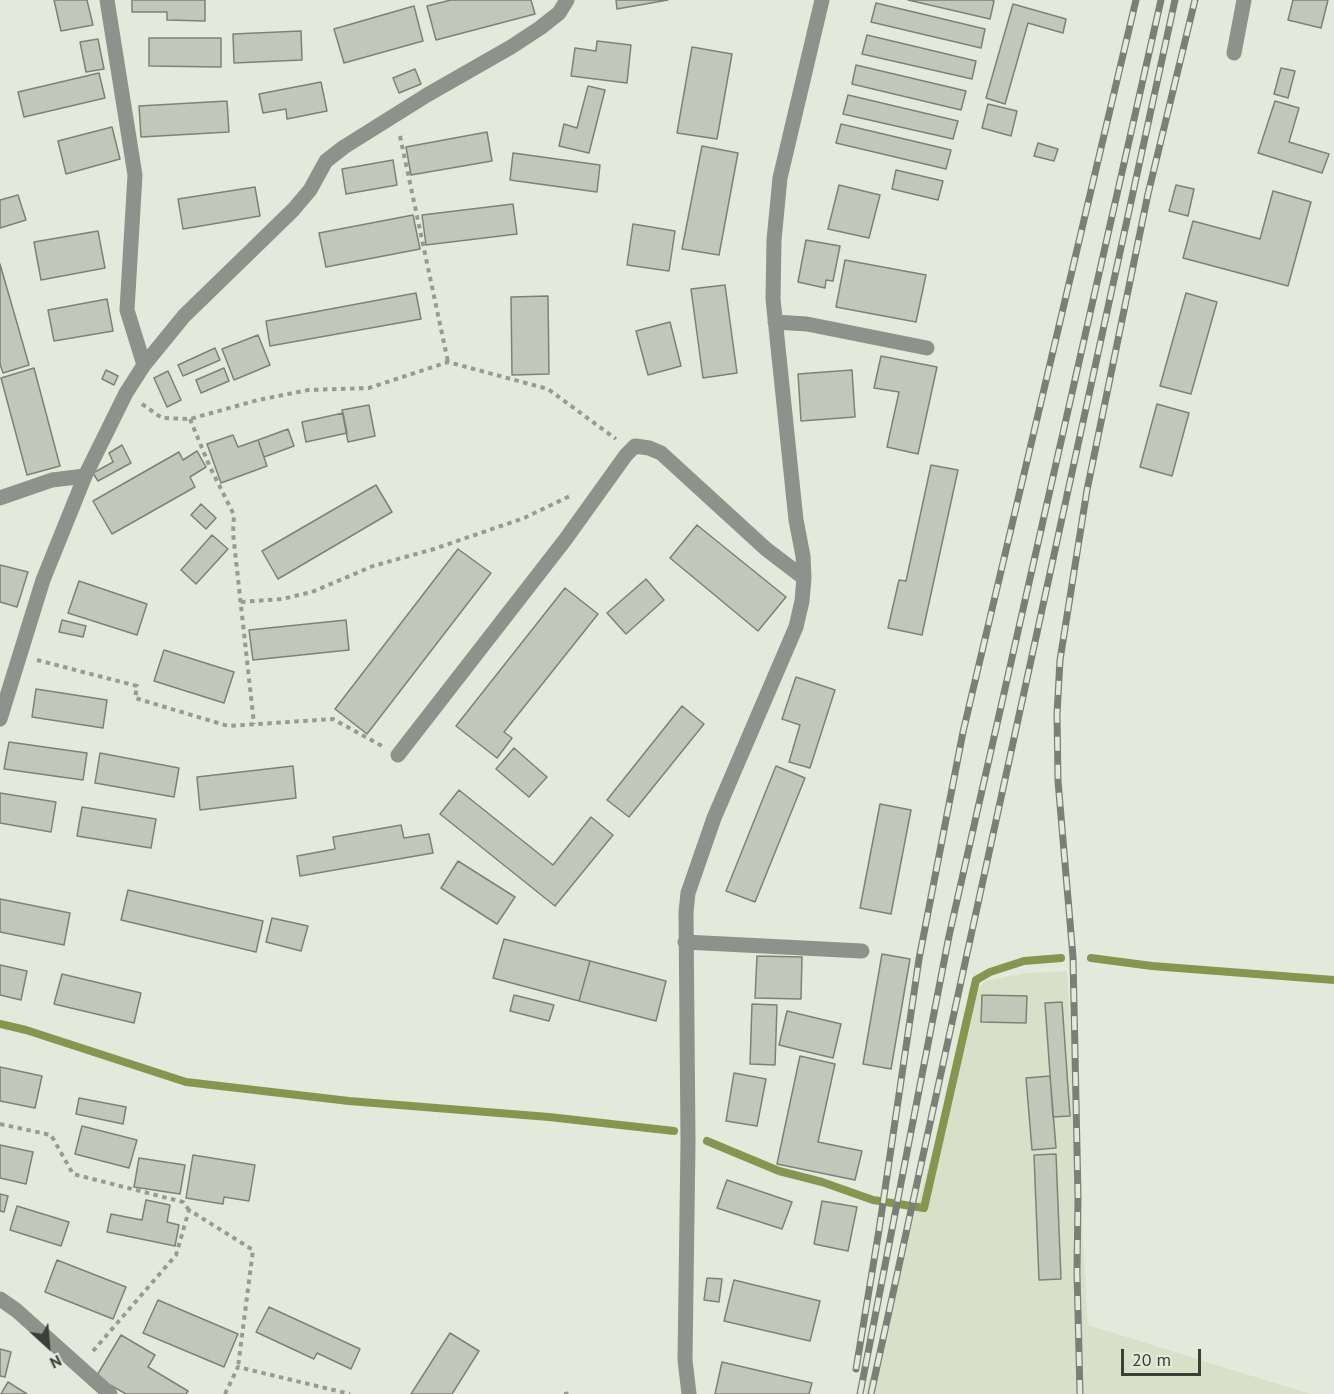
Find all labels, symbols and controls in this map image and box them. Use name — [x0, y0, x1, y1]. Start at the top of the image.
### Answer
north arrow — [18, 1316, 78, 1376]
scale bar — [1124, 1337, 1204, 1375]
text: 20 m — [1132, 1348, 1171, 1371]
text: N — [47, 1351, 65, 1373]

